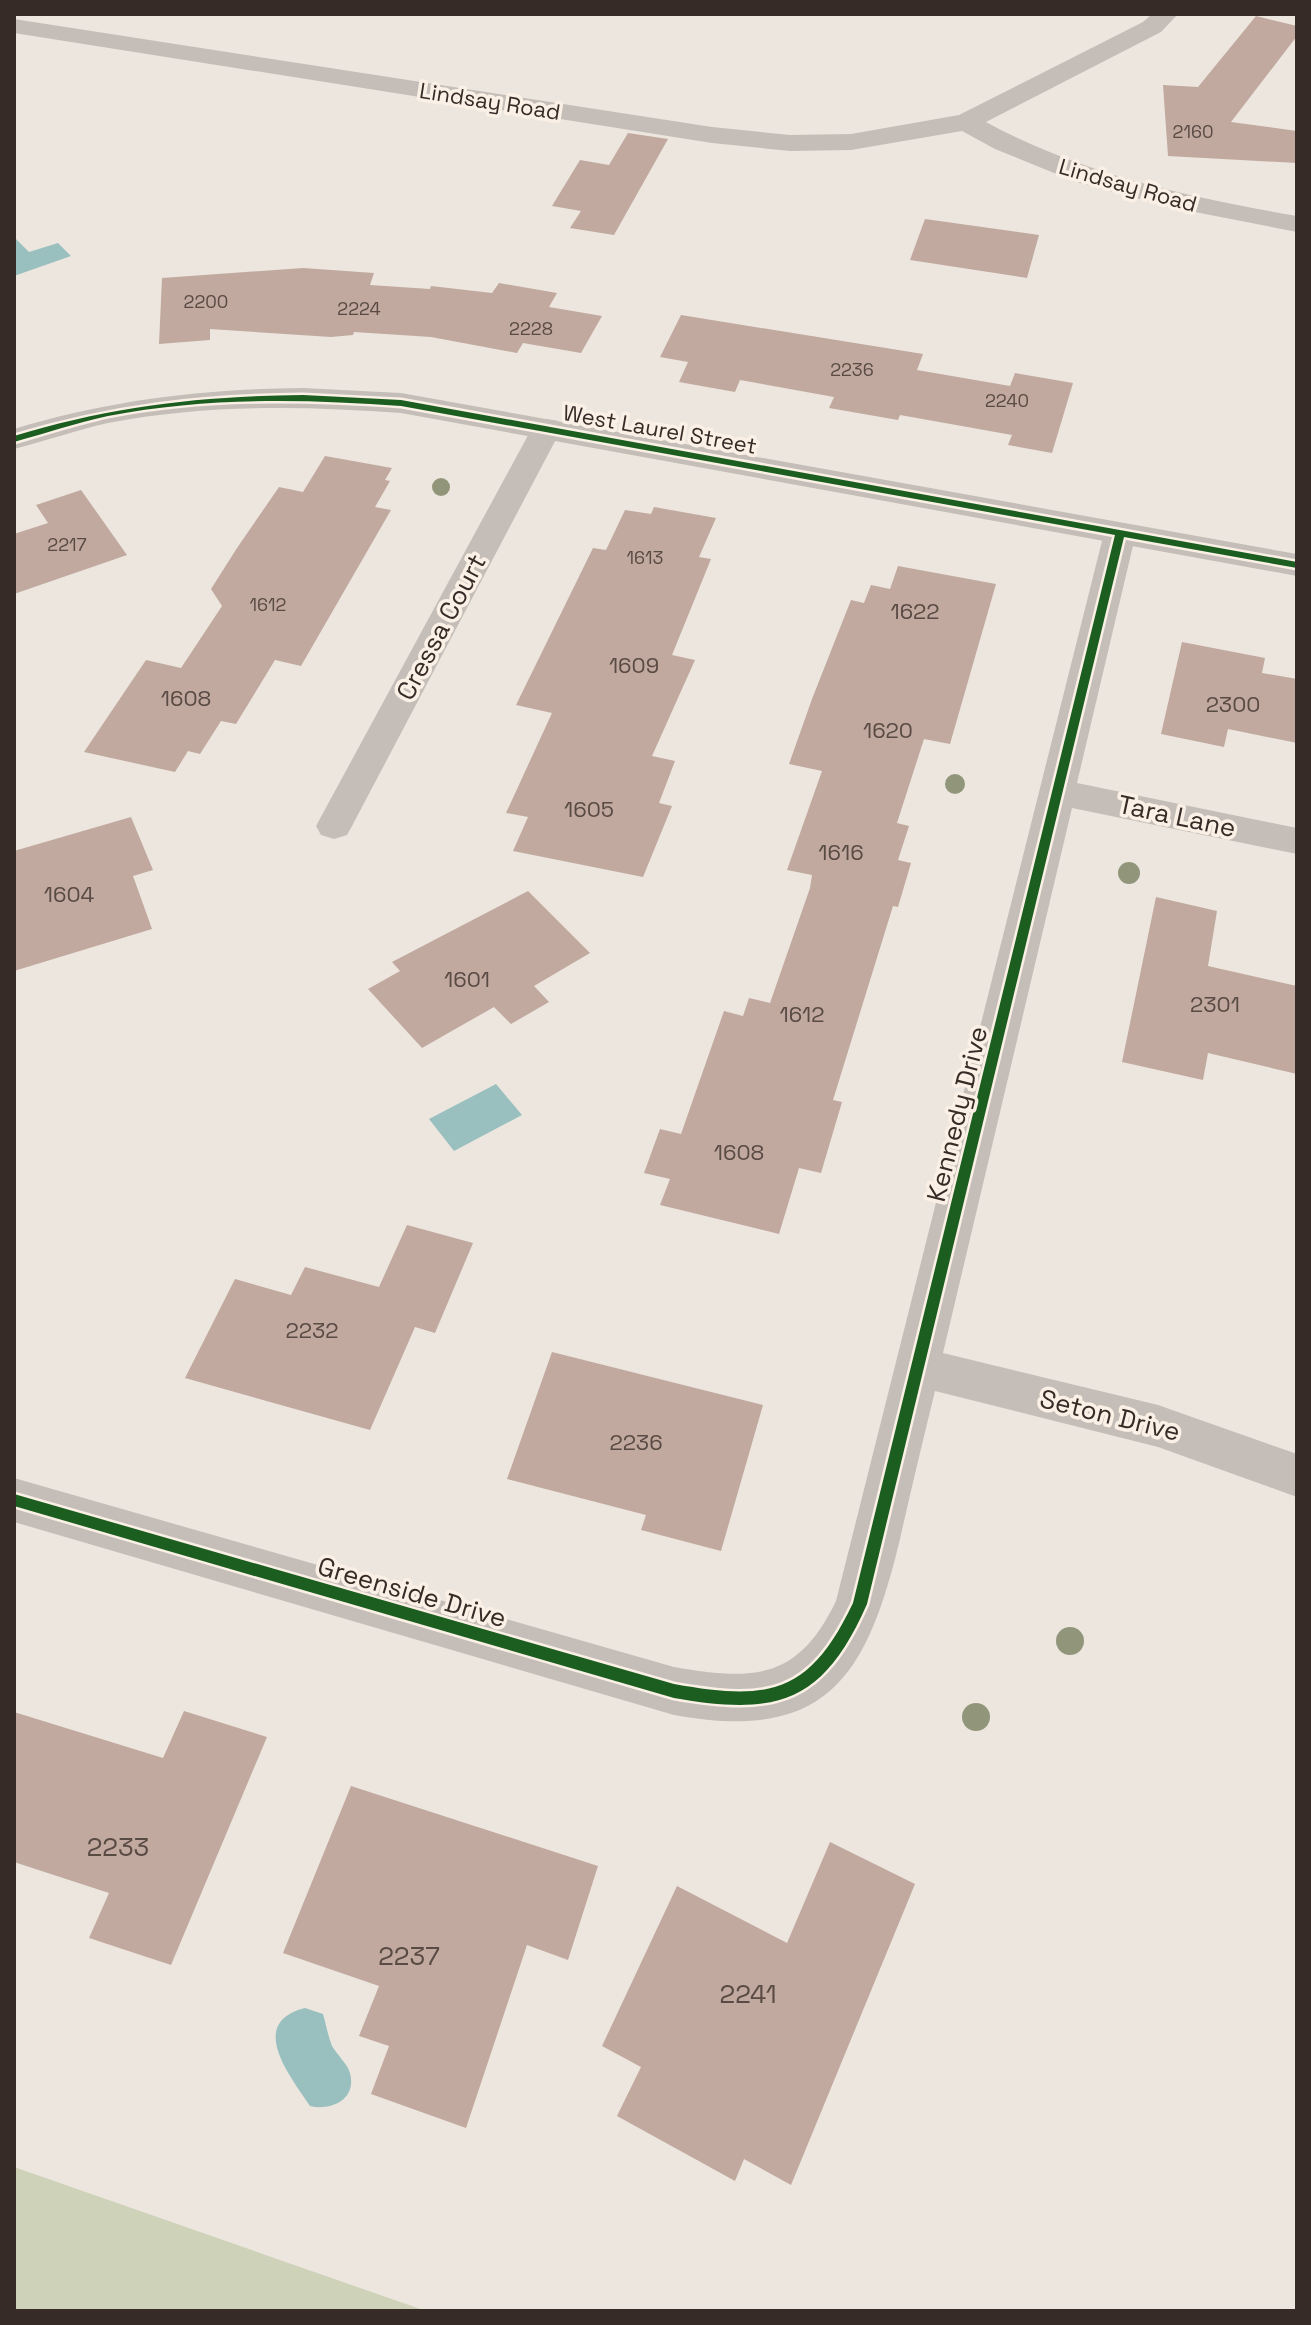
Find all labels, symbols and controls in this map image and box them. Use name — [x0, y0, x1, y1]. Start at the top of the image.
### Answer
street label: Lindsay Road — [418, 76, 562, 126]
house number: 2160 — [1173, 120, 1213, 143]
street label: Lindsay Road — [1056, 152, 1200, 218]
house number: 2200 — [184, 290, 228, 313]
house number: 2224 — [337, 297, 381, 320]
house number: 2228 — [509, 317, 553, 340]
house number: 2236 — [830, 358, 874, 381]
house number: 2240 — [985, 389, 1029, 412]
street label: West Laurel Street — [561, 398, 759, 460]
house number: 2217 — [47, 533, 87, 556]
house number: 1613 — [627, 546, 663, 569]
street label: Cressa Court — [388, 548, 494, 706]
house number: 1612 — [250, 593, 286, 616]
house number: 1622 — [890, 597, 940, 625]
house number: 1609 — [609, 651, 659, 679]
house number: 1608 — [161, 684, 211, 712]
house number: 2300 — [1206, 690, 1260, 718]
house number: 1620 — [863, 716, 913, 744]
street label: Tara Lane — [1115, 787, 1239, 845]
house number: 1605 — [564, 795, 614, 823]
house number: 1616 — [818, 838, 864, 866]
house number: 1604 — [44, 880, 95, 908]
house number: 1601 — [444, 965, 490, 993]
house number: 2301 — [1190, 990, 1240, 1018]
house number: 1612 — [779, 1000, 825, 1028]
street label: Kennedy Drive — [919, 1023, 995, 1205]
house number: 1608 — [714, 1138, 764, 1166]
house number: 2232 — [285, 1316, 339, 1344]
street label: Seton Drive — [1036, 1381, 1184, 1449]
house number: 2236 — [609, 1428, 663, 1456]
street label: Greenside Drive — [314, 1549, 510, 1635]
house number: 2233 — [87, 1830, 149, 1864]
house number: 2237 — [378, 1939, 440, 1973]
house number: 2241 — [719, 1977, 777, 2011]

